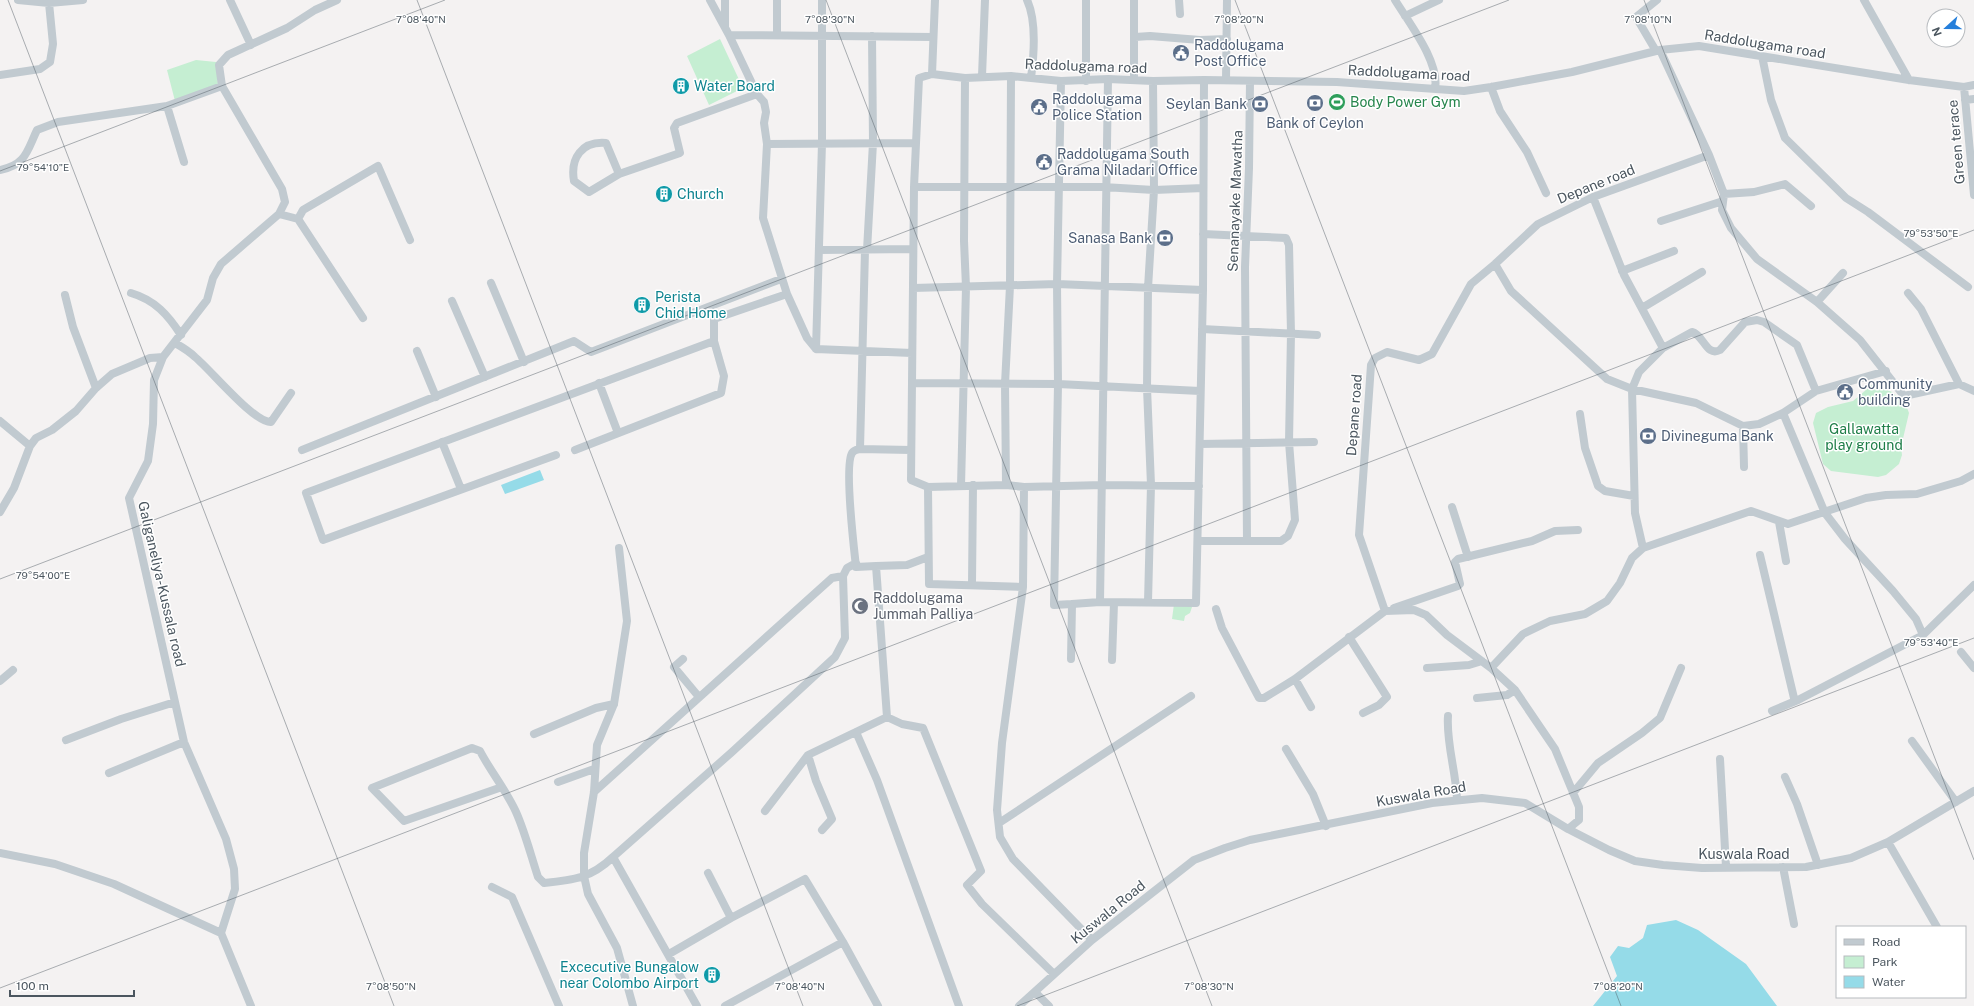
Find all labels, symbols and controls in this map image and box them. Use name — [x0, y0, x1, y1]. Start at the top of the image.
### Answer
north arrow — [1926, 8, 1966, 48]
text: 7°08'40"N — [396, 13, 446, 25]
text: 7°08'30"N — [805, 13, 855, 25]
text: 7°08'20"N — [1214, 13, 1264, 25]
text: 7°08'10"N — [1624, 13, 1672, 25]
text: N — [1930, 25, 1944, 38]
street label: Raddolugama road — [1703, 27, 1827, 61]
place label: Raddolugama Post Office — [1194, 37, 1284, 69]
public building icon: Raddolugama Post Office — [1171, 43, 1191, 63]
street label: Raddolugama road — [1024, 56, 1148, 76]
street label: Raddolugama road — [1347, 62, 1471, 84]
building icon: Water Board — [671, 76, 691, 96]
place label: Water Board — [694, 78, 775, 94]
place label: Raddolugama Police Station — [1052, 91, 1142, 123]
sports icon: Body Power Gym — [1327, 92, 1347, 112]
bank icon: Bank of Ceylon — [1305, 93, 1325, 113]
bank icon: Seylan Bank — [1250, 94, 1270, 114]
place label: Body Power Gym — [1350, 94, 1461, 110]
place label: Seylan Bank — [1166, 96, 1247, 112]
public building icon: Raddolugama Police Station — [1029, 97, 1049, 117]
street label: Green terace — [1944, 99, 1968, 185]
place label: Bank of Ceylon — [1266, 115, 1364, 131]
street label: Senanayake Mawatha — [1225, 130, 1245, 272]
place label: Raddolugama South Grama Niladari Office — [1057, 146, 1198, 178]
public building icon: Raddolugama South Grama Niladari Office — [1034, 152, 1054, 172]
text: 79°54'10"E — [17, 161, 69, 173]
street label: Depane road — [1555, 161, 1637, 207]
building icon: Church — [654, 184, 674, 204]
place label: Church — [677, 186, 724, 202]
text: 79°53'50"E — [1904, 227, 1958, 239]
bank icon: Sanasa Bank — [1155, 228, 1175, 248]
place label: Sanasa Bank — [1068, 230, 1152, 246]
place label: Perista Chid Home — [655, 289, 727, 321]
building icon: Perista Chid Home — [632, 295, 652, 315]
street label: Depane road — [1343, 373, 1365, 457]
place label: Community building — [1858, 376, 1933, 408]
public building icon: Community building — [1835, 382, 1855, 402]
park label: Gallawatta play ground — [1825, 421, 1903, 453]
bank icon: Divineguma Bank — [1638, 426, 1658, 446]
place label: Divineguma Bank — [1661, 428, 1774, 444]
street label: Galiganeliya-Kussala road — [135, 500, 189, 668]
text: 79°54'00"E — [16, 569, 70, 581]
place label: Raddolugama Jummah Palliya — [873, 590, 973, 622]
mosque icon: Raddolugama Jummah Palliya — [850, 596, 870, 616]
text: 79°53'40"E — [1904, 636, 1958, 648]
street label: Kuswala Road — [1375, 778, 1467, 810]
street label: Kuswala Road — [1698, 846, 1790, 862]
street label: Kuswala Road — [1067, 877, 1149, 947]
legend — [1836, 926, 1966, 998]
text: Road — [1872, 935, 1900, 949]
text: Park — [1872, 955, 1898, 969]
place label: Excecutive Bungalow near Colombo Airport — [559, 959, 699, 991]
building icon: Excecutive Bungalow near Colombo Airport — [702, 965, 722, 985]
scale bar — [10, 972, 134, 998]
text: Water — [1872, 975, 1906, 989]
text: 100 m — [16, 979, 49, 993]
text: 7°08'50"N — [366, 980, 416, 992]
text: 7°08'40"N — [775, 980, 825, 992]
text: 7°08'30"N — [1184, 980, 1234, 992]
text: 7°08'20"N — [1593, 980, 1643, 992]

